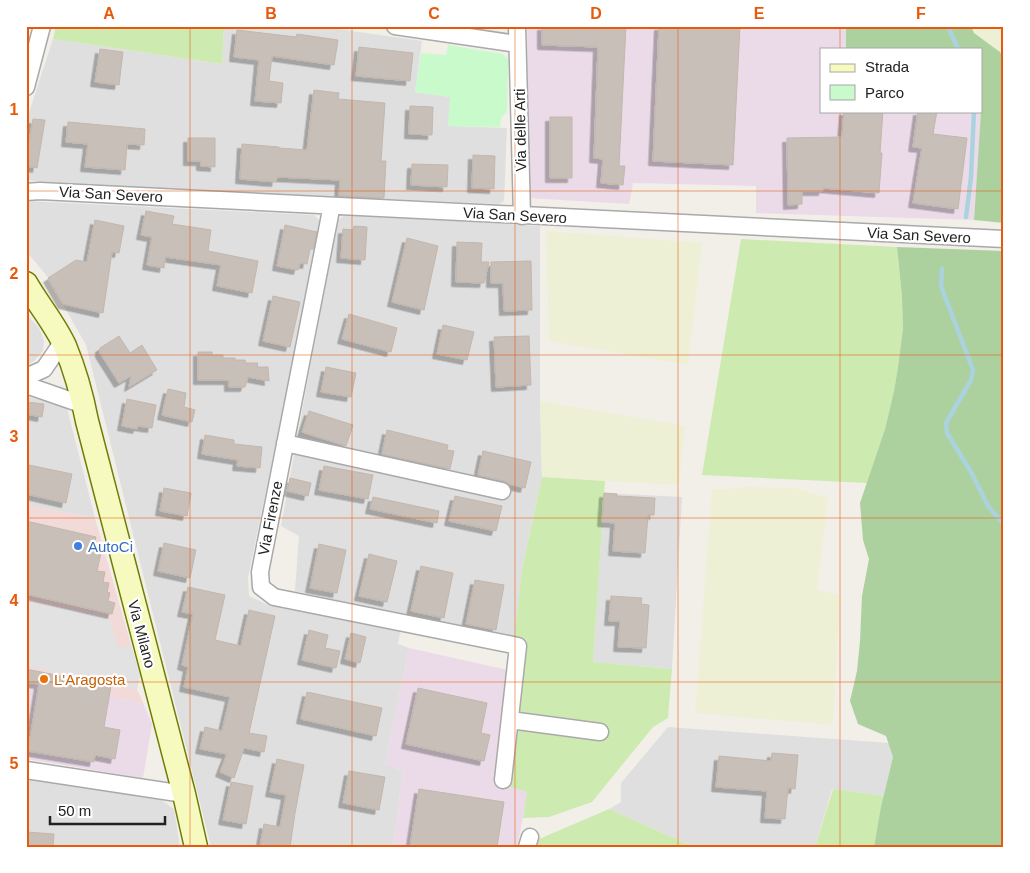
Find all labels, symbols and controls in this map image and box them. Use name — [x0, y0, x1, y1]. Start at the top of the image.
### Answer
text: A — [103, 5, 115, 22]
text: B — [265, 5, 277, 22]
text: C — [428, 5, 440, 22]
text: D — [590, 5, 602, 22]
text: E — [754, 5, 765, 22]
text: F — [916, 5, 926, 22]
legend — [820, 48, 982, 112]
text: Strada — [865, 58, 910, 75]
text: Parco — [865, 84, 904, 101]
street label: Via delle Arti — [511, 88, 529, 172]
text: 1 — [10, 101, 19, 118]
street label: Via San Severo — [59, 183, 163, 205]
street label: Via San Severo — [463, 204, 567, 226]
street label: Via San Severo — [867, 224, 971, 246]
text: 2 — [10, 265, 19, 282]
text: 3 — [10, 428, 19, 445]
street label: Via Firenze — [254, 479, 286, 557]
place label: AutoCi — [88, 538, 133, 555]
marker: AutoCi — [72, 540, 84, 552]
text: 4 — [10, 592, 19, 609]
street label: Via Milano — [125, 598, 159, 670]
place label: L'Aragosta — [54, 671, 126, 688]
marker: L'Aragosta — [38, 673, 50, 685]
text: 5 — [10, 755, 19, 772]
scale bar — [50, 793, 165, 825]
text: 50 m — [58, 802, 91, 819]

